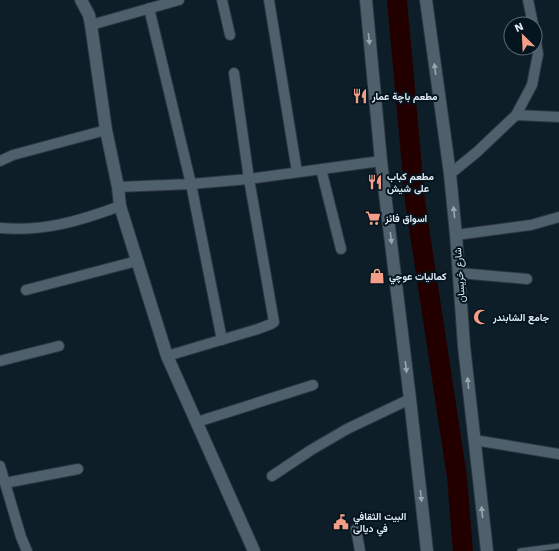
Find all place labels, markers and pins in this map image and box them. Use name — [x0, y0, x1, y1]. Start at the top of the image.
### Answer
restaurant icon: مطعم باچة عمار — [351, 87, 369, 105]
place label: مطعم باچة عمار — [371, 91, 438, 104]
place label: مطعم كباب على شيش — [387, 171, 434, 195]
restaurant icon: مطعم كباب على شيش — [366, 173, 384, 191]
supermarket icon: اسواق فائز — [364, 209, 382, 227]
place label: اسواق فائز — [384, 213, 427, 225]
shop icon: كماليات عوچي — [368, 267, 386, 285]
place label: كماليات عوچي — [389, 271, 447, 285]
mosque icon: جامع الشابندر — [472, 308, 490, 326]
place label: جامع الشابندر — [492, 312, 549, 325]
place label: البيت الثقافي في ديالى — [353, 511, 406, 537]
public building icon: البيت الثقافي في ديالى — [332, 513, 350, 531]

